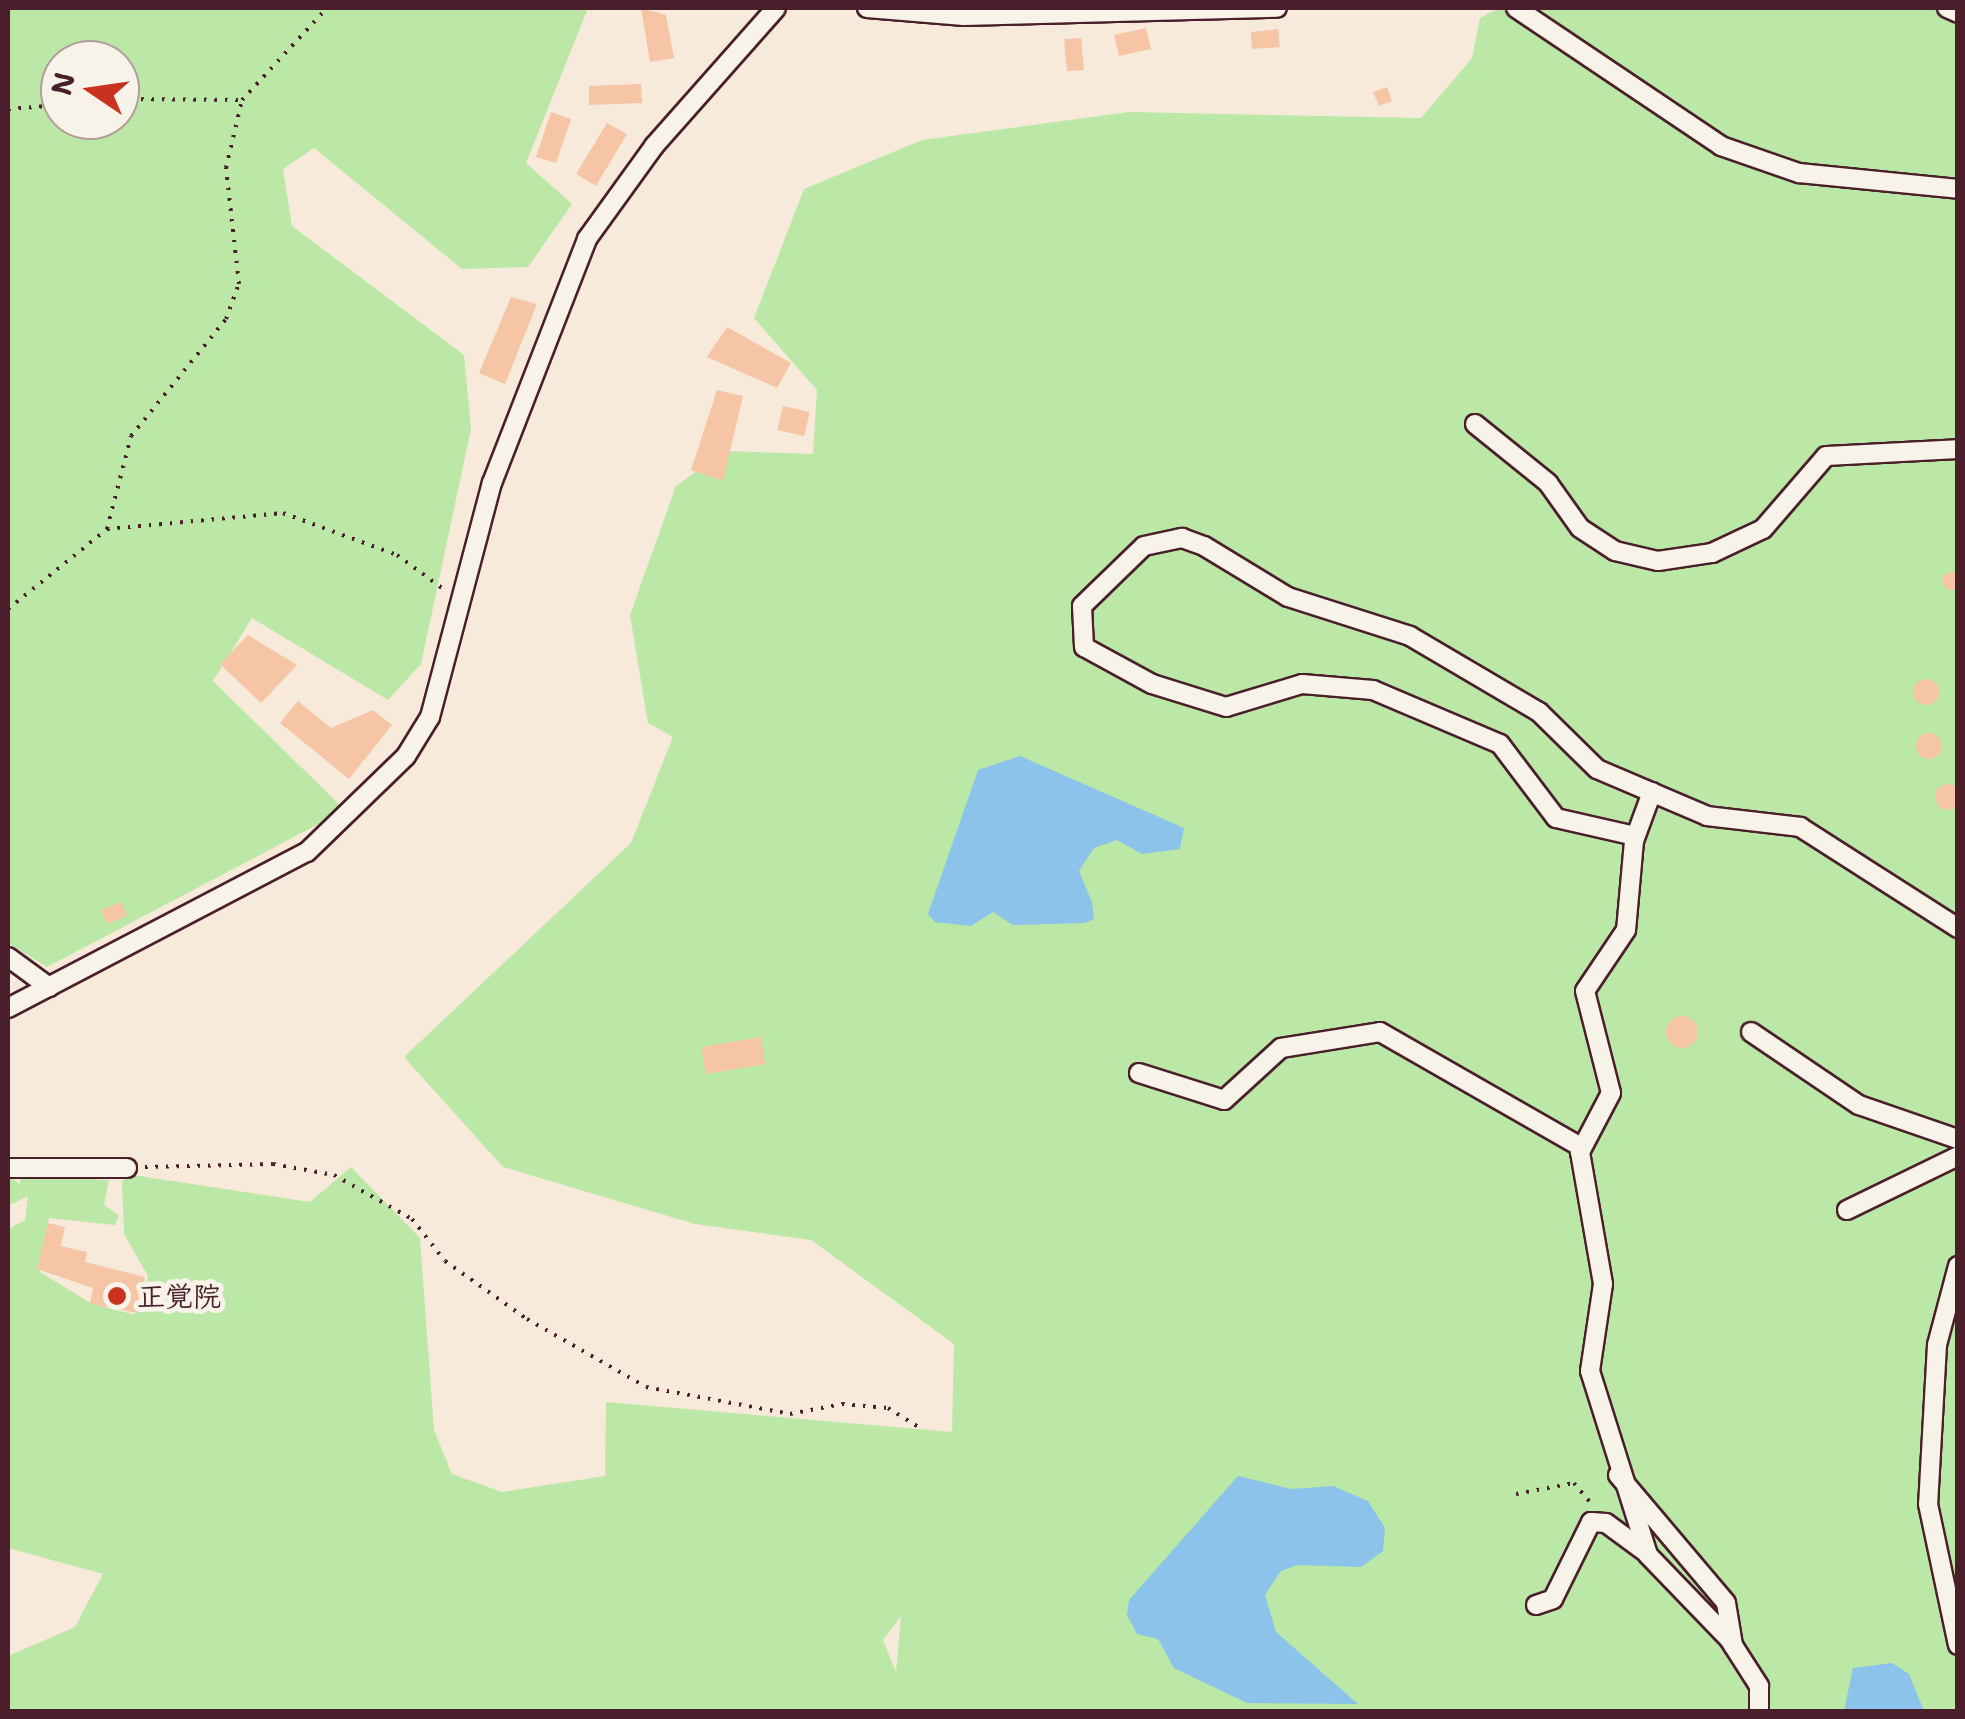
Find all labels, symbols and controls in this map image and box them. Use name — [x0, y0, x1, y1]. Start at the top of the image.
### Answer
north arrow — [40, 40, 140, 140]
text: N — [42, 69, 84, 99]
place label: 正覚院 — [137, 1279, 221, 1313]
marker: 正覚院 — [106, 1285, 128, 1307]

